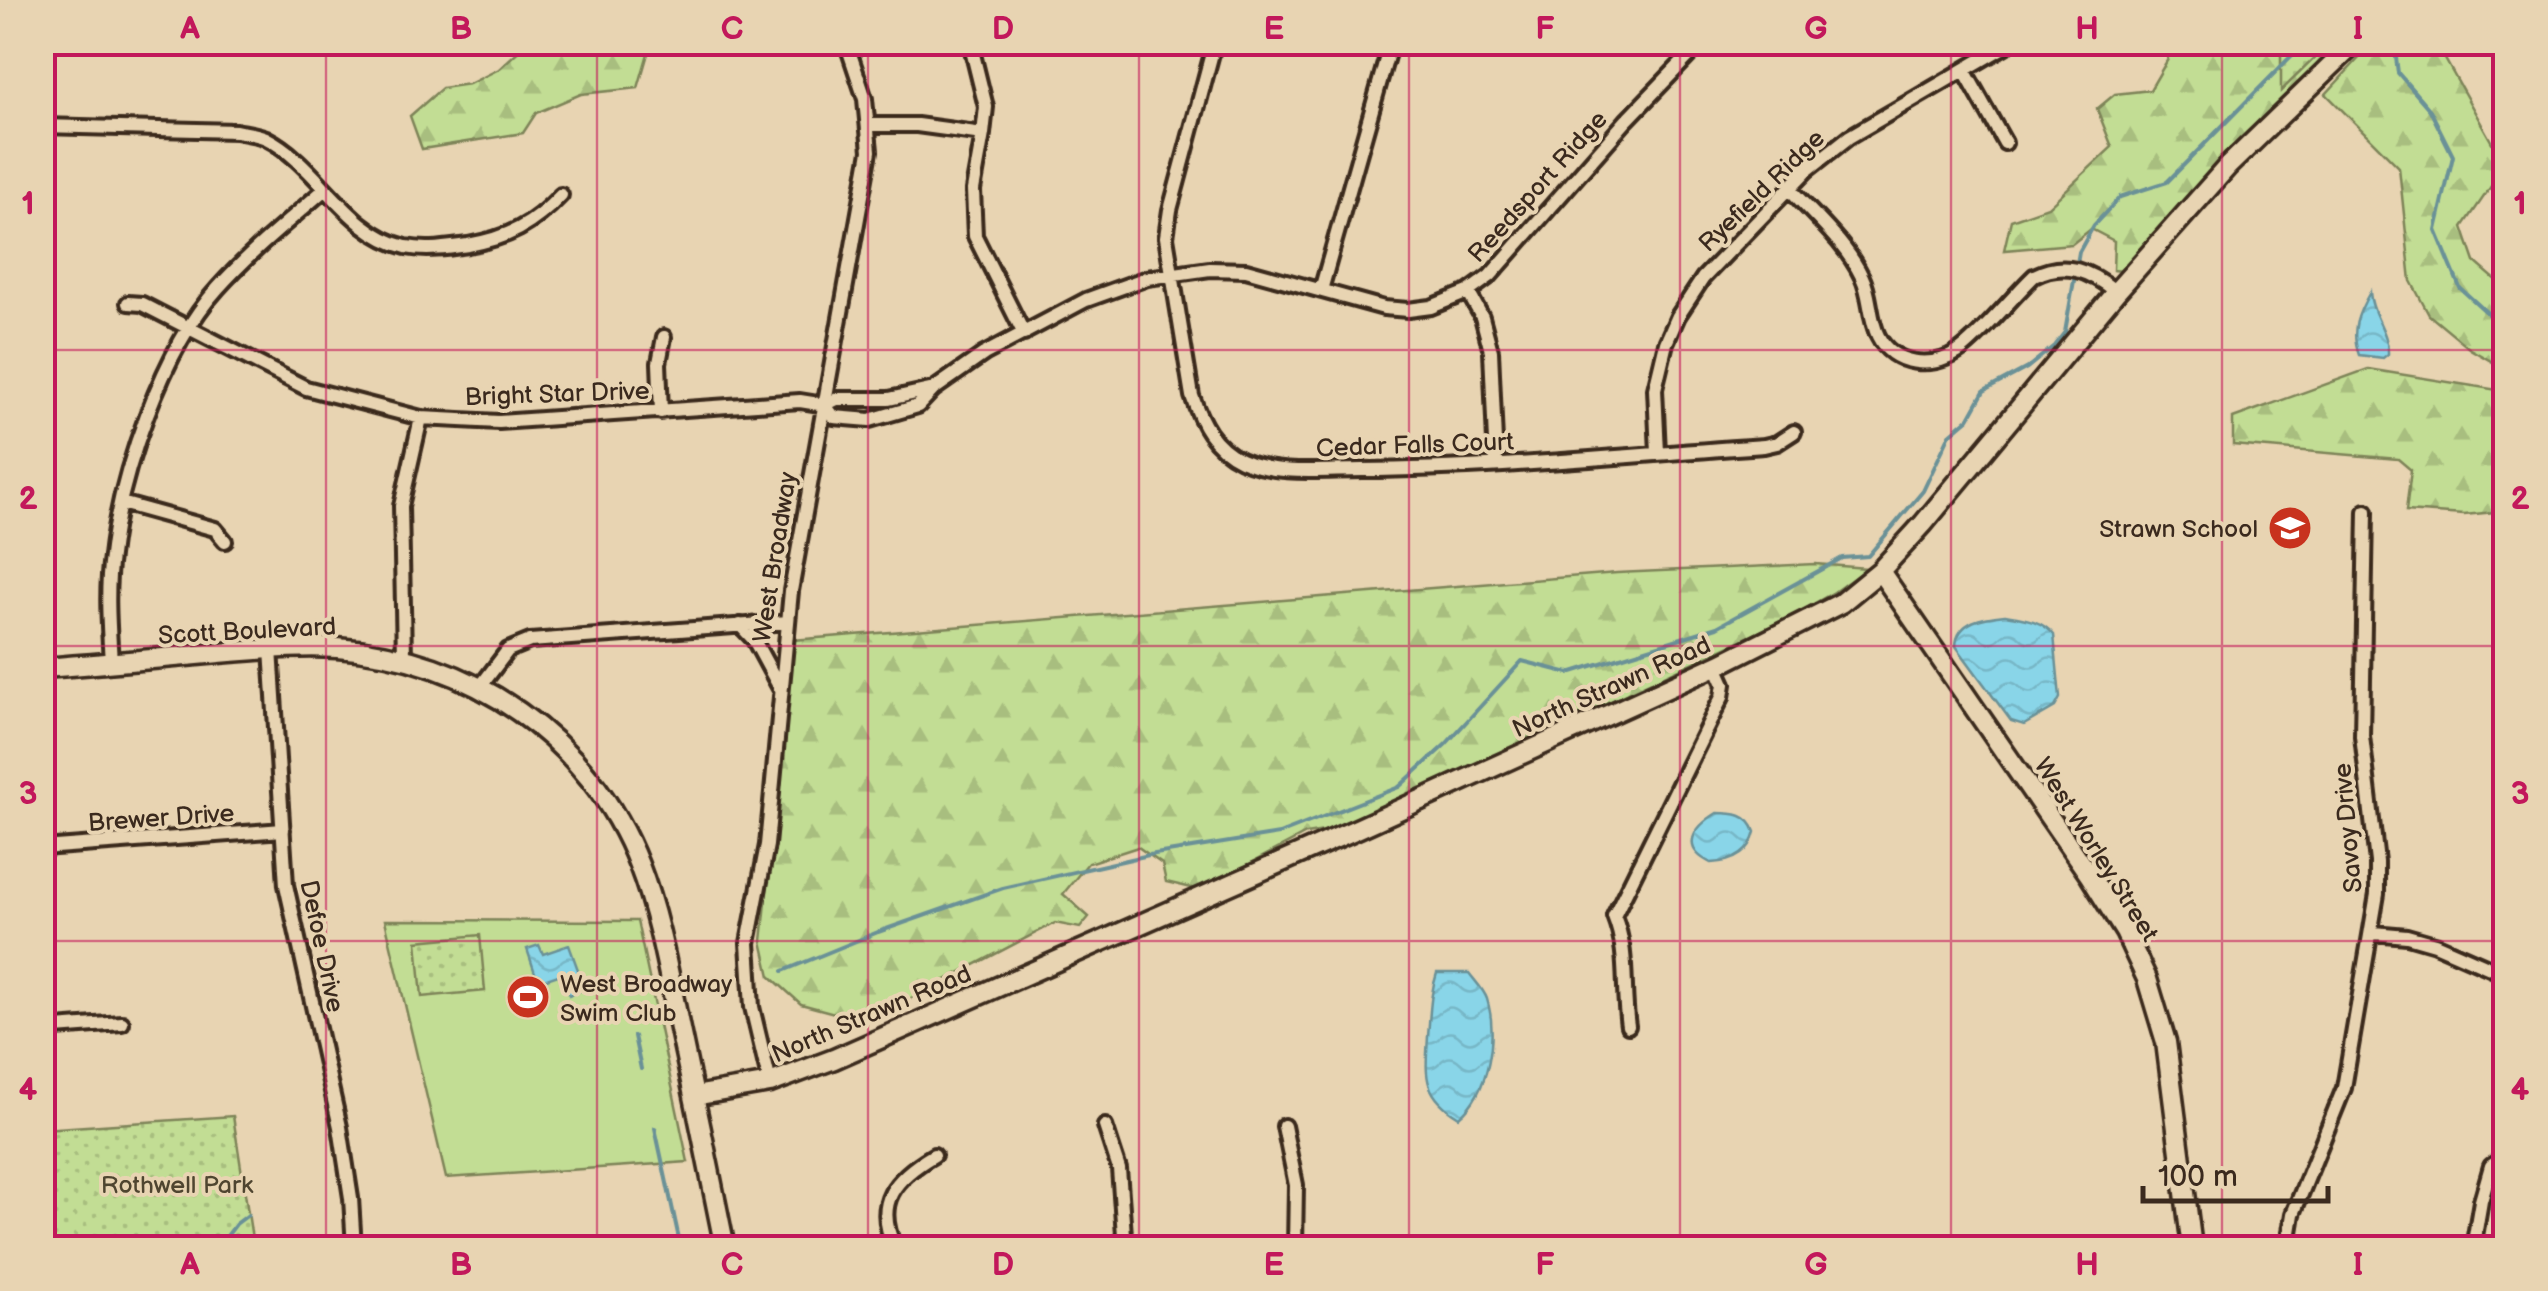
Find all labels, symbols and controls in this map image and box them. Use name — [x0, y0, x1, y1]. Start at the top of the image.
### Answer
text: A — [179, 10, 200, 49]
text: B — [450, 10, 472, 49]
text: C — [721, 10, 743, 49]
text: D — [992, 10, 1014, 49]
text: E — [1264, 10, 1284, 49]
text: F — [1535, 10, 1555, 49]
text: G — [1804, 10, 1828, 49]
text: H — [2075, 10, 2099, 49]
text: I — [2353, 10, 2363, 49]
street label: Reedsport Ridge — [1462, 104, 1615, 269]
street label: Ryefield Ridge — [1693, 123, 1832, 259]
text: 1 — [21, 185, 35, 224]
text: 1 — [2513, 185, 2527, 224]
street label: Bright Star Drive — [464, 376, 650, 413]
street label: Cedar Falls Court — [1316, 427, 1515, 464]
street label: West Broadway — [747, 469, 804, 645]
text: 2 — [18, 480, 38, 519]
text: 2 — [2510, 480, 2530, 519]
school or university icon: Strawn School — [2267, 505, 2313, 551]
place label: Strawn School — [2099, 514, 2258, 545]
street label: Scott Boulevard — [157, 611, 337, 652]
street label: North Strawn Road — [1508, 630, 1715, 745]
street label: West Worley Street — [2027, 752, 2165, 948]
street label: Savoy Drive — [2327, 762, 2370, 894]
text: 3 — [19, 775, 37, 814]
text: 3 — [2511, 775, 2529, 814]
street label: Brewer Drive — [87, 798, 235, 839]
street label: Defoe Drive — [292, 878, 351, 1015]
street label: North Strawn Road — [767, 958, 976, 1070]
place label: West Broadway Swim Club — [560, 969, 733, 1029]
sports icon: West Broadway Swim Club — [505, 974, 551, 1020]
text: 4 — [19, 1071, 38, 1110]
text: 4 — [2511, 1071, 2530, 1110]
scale bar — [2143, 1141, 2328, 1203]
text: 100 m — [2158, 1159, 2238, 1195]
park label: Rothwell Park — [101, 1170, 254, 1201]
text: A — [179, 1246, 200, 1285]
text: B — [450, 1246, 472, 1285]
text: C — [721, 1246, 743, 1285]
text: D — [992, 1246, 1014, 1285]
text: E — [1264, 1246, 1284, 1285]
text: F — [1535, 1246, 1555, 1285]
text: G — [1804, 1246, 1828, 1285]
text: H — [2075, 1246, 2099, 1285]
text: I — [2353, 1246, 2363, 1285]

